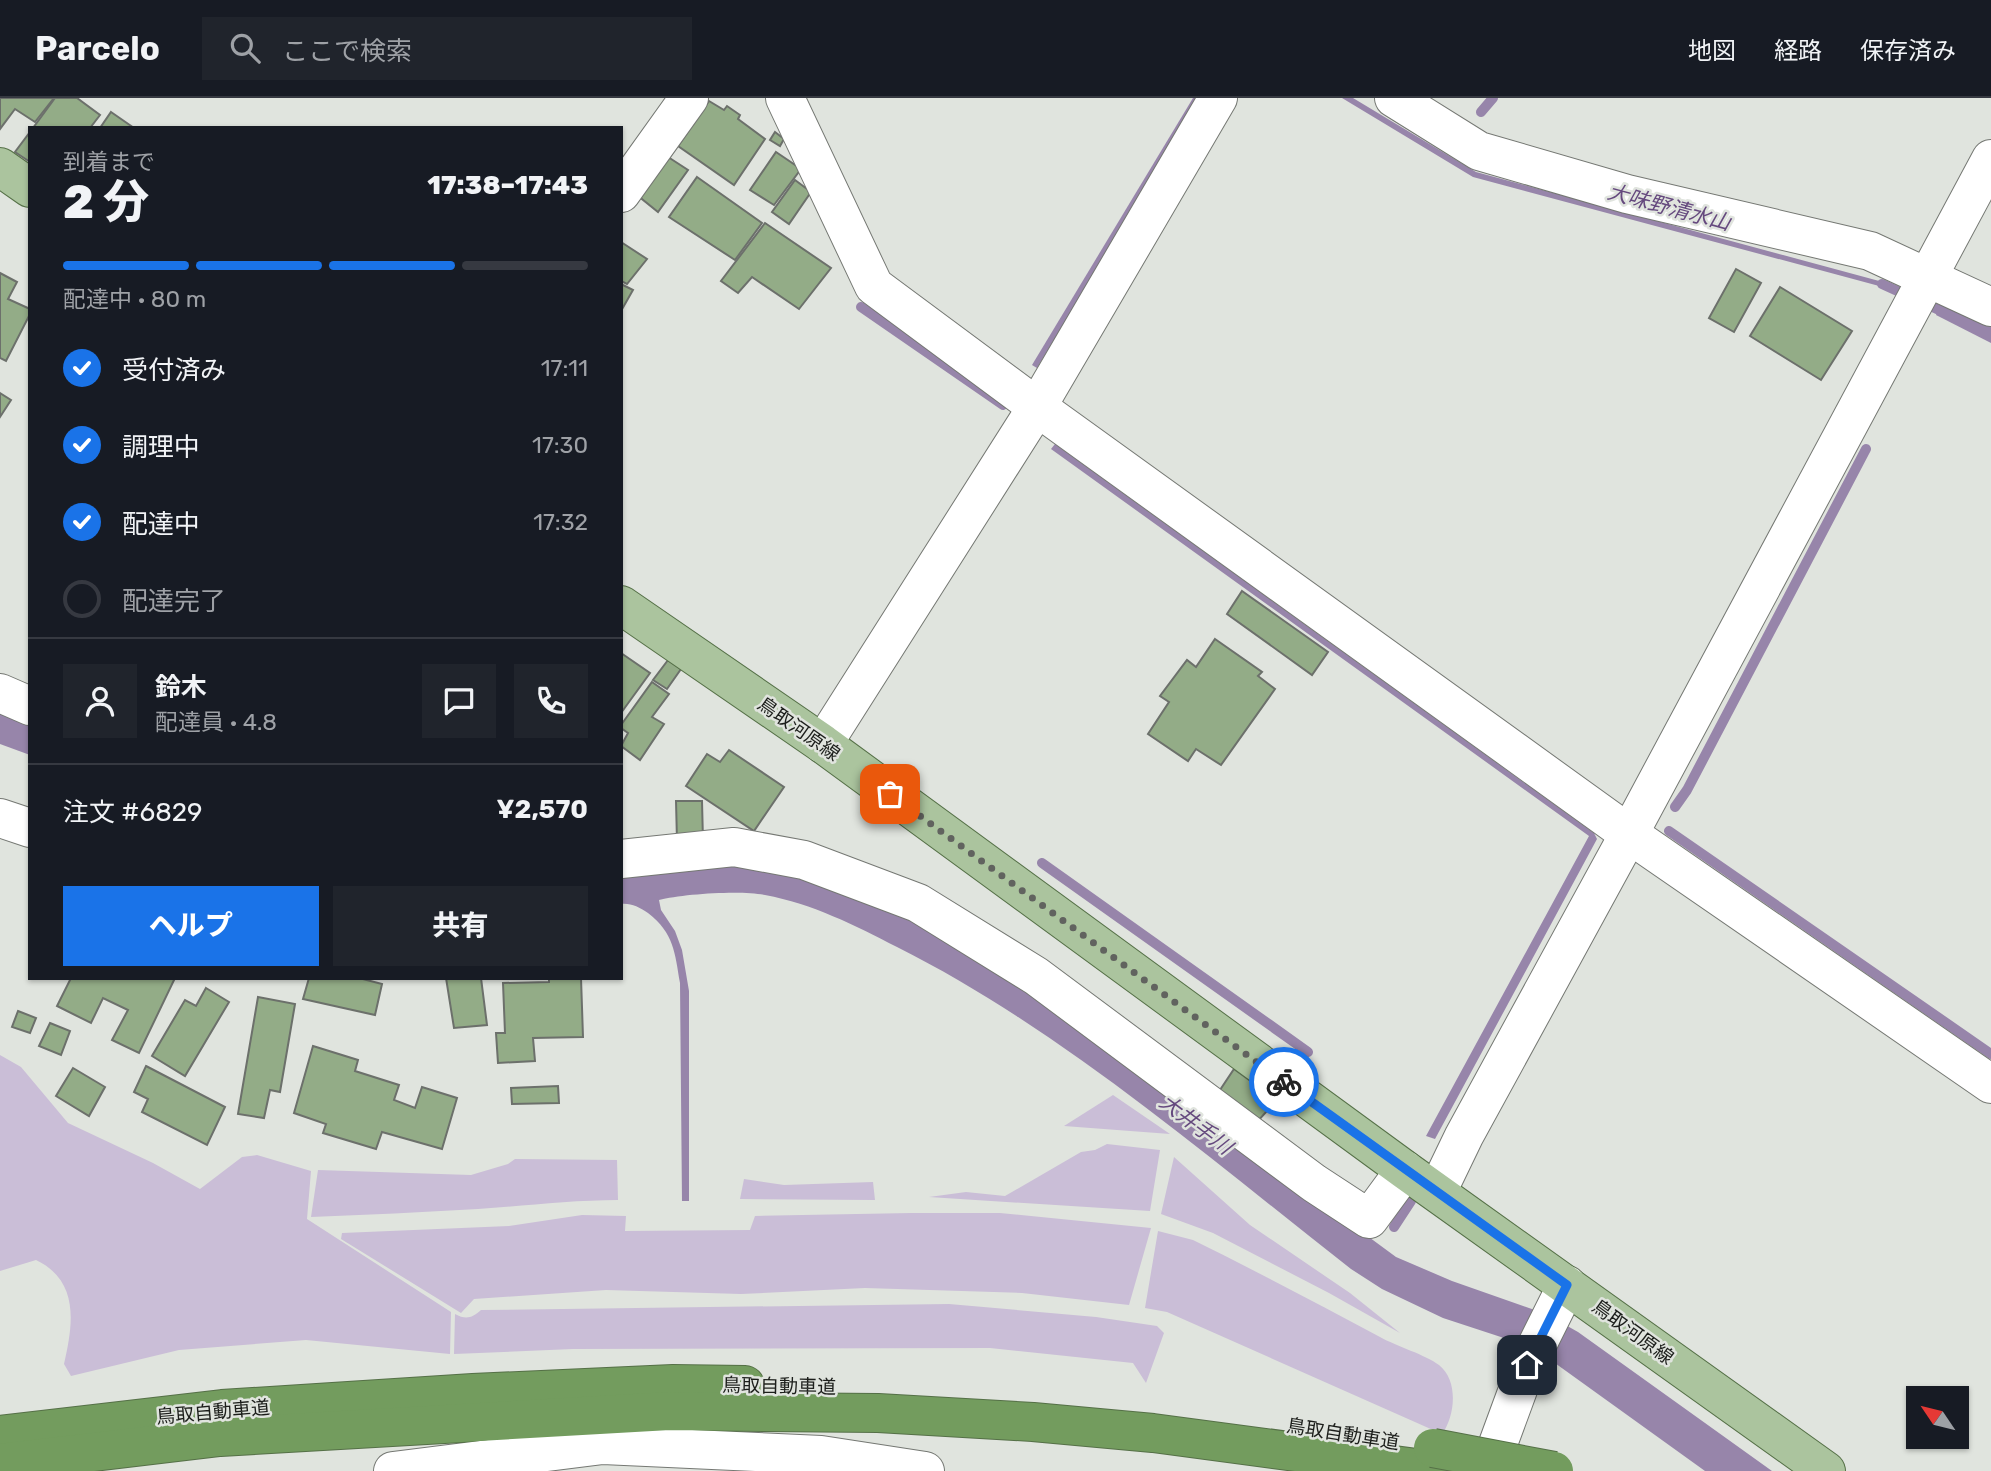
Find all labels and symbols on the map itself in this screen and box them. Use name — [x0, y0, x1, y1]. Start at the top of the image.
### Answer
water label: 大味野清水山 — [1605, 179, 1735, 236]
street label: 鳥取河原線 — [753, 692, 845, 766]
pin — [860, 764, 920, 824]
courier — [1249, 1047, 1319, 1117]
water label: 大井手川 — [1155, 1089, 1239, 1160]
street label: 鳥取河原線 — [1588, 1295, 1678, 1369]
pin — [1497, 1335, 1557, 1395]
street label: 鳥取自動車道 — [722, 1374, 836, 1398]
north arrow — [1906, 1386, 1969, 1449]
street label: 鳥取自動車道 — [155, 1396, 271, 1428]
street label: 鳥取自動車道 — [1285, 1414, 1401, 1454]

